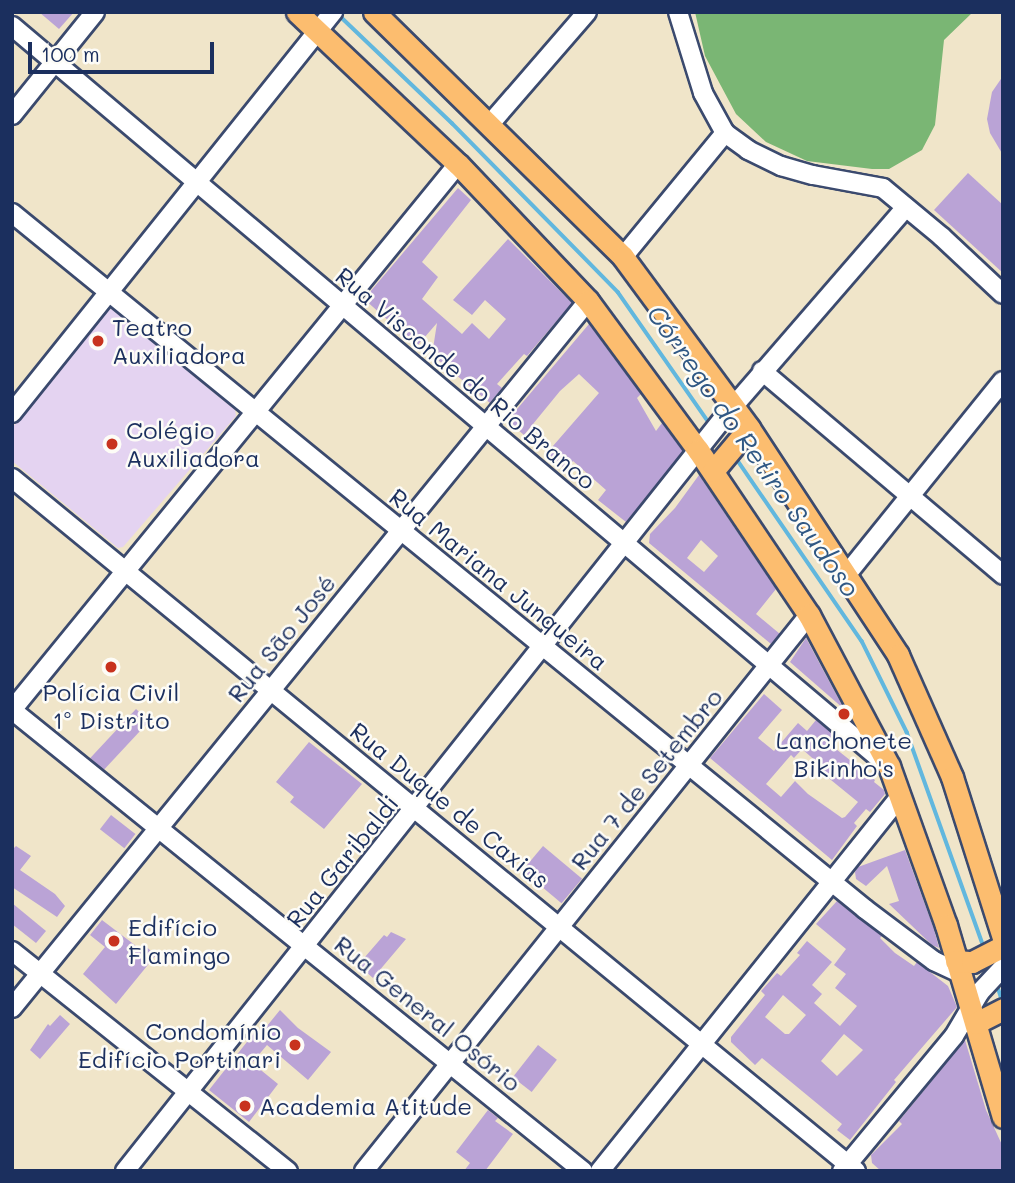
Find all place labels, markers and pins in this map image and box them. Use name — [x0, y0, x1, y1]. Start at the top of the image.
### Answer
place label: Teatro Auxiliadora — [112, 313, 246, 369]
marker: Teatro Auxiliadora — [90, 333, 106, 349]
place label: Colégio Auxiliadora — [126, 416, 260, 472]
marker: Colégio Auxiliadora — [104, 436, 120, 452]
marker: Polícia Civil 1º Distrito — [103, 659, 119, 675]
place label: Polícia Civil 1º Distrito — [42, 678, 180, 734]
marker: Lanchonete Bikinho's — [836, 706, 852, 722]
place label: Lanchonete Bikinho's — [776, 726, 912, 782]
place label: Edifício Flamingo — [128, 913, 230, 969]
marker: Edifício Flamingo — [106, 933, 122, 949]
place label: Condomínio Edifício Portinari — [78, 1017, 281, 1073]
marker: Condomínio Edifício Portinari — [287, 1037, 303, 1053]
place label: Academia Atitude — [259, 1092, 472, 1120]
marker: Academia Atitude — [237, 1098, 253, 1114]

